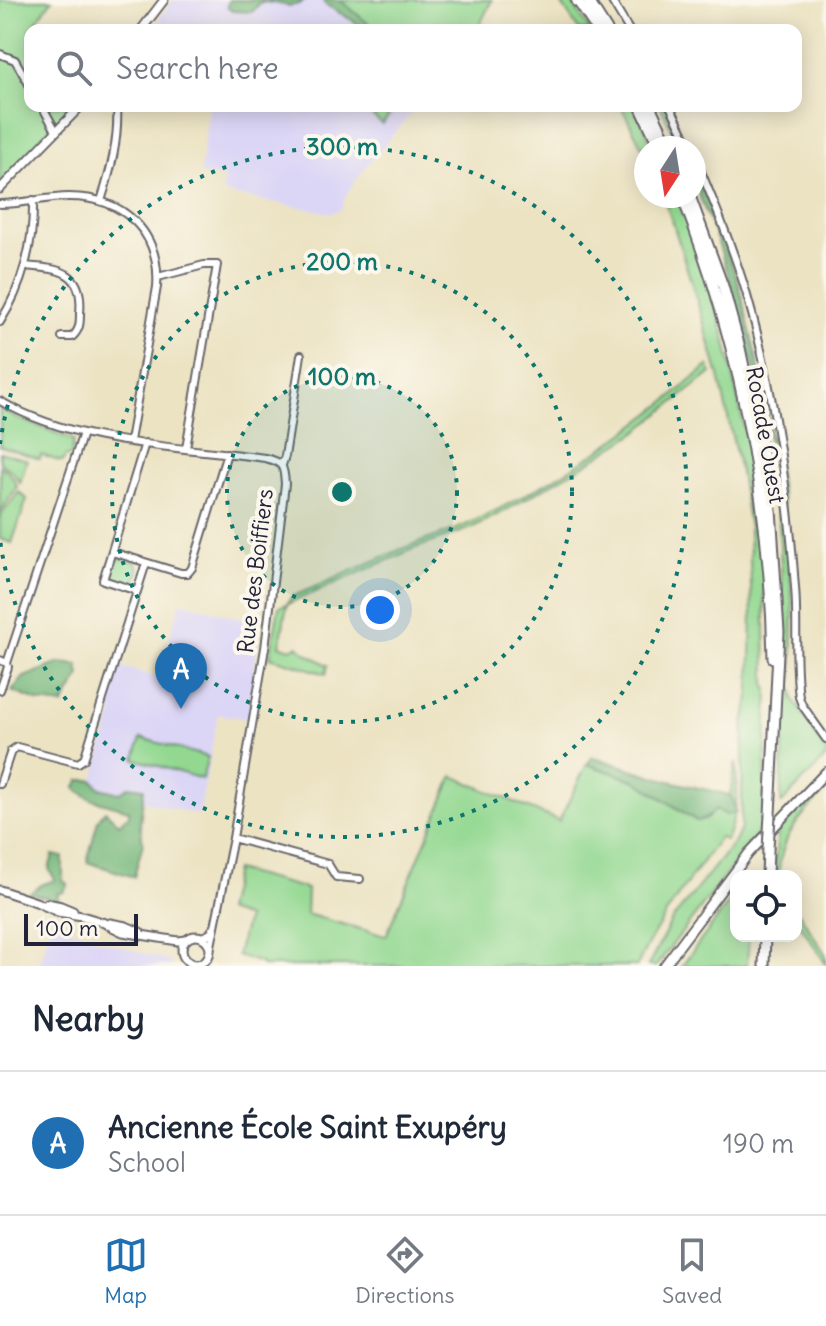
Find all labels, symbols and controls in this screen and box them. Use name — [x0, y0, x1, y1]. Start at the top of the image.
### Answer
search box — [24, 24, 802, 112]
icon: search — [52, 46, 96, 90]
text: Search here — [116, 49, 279, 87]
text: 300 m — [306, 131, 378, 161]
north arrow — [634, 136, 706, 208]
text: 200 m — [306, 246, 378, 276]
text: 100 m — [308, 361, 376, 391]
street label: Rocade Ouest — [740, 364, 792, 506]
centre of rings — [328, 478, 356, 506]
street label: Rue des Boiffiers — [231, 487, 279, 655]
your location — [360, 590, 400, 630]
pin: A — [155, 643, 207, 709]
map controls — [730, 870, 802, 942]
button: locate — [730, 870, 802, 942]
scale bar — [24, 910, 138, 946]
text: 100 m — [36, 914, 98, 942]
text: Nearby — [32, 997, 145, 1040]
text: Ancienne École Saint Exupéry — [108, 1108, 507, 1146]
text: A — [50, 1127, 66, 1160]
text: 190 m — [723, 1127, 794, 1160]
text: School — [108, 1146, 186, 1179]
tab: Map — [104, 1233, 148, 1309]
tab: Directions — [355, 1233, 455, 1309]
tab: Saved — [662, 1233, 722, 1309]

